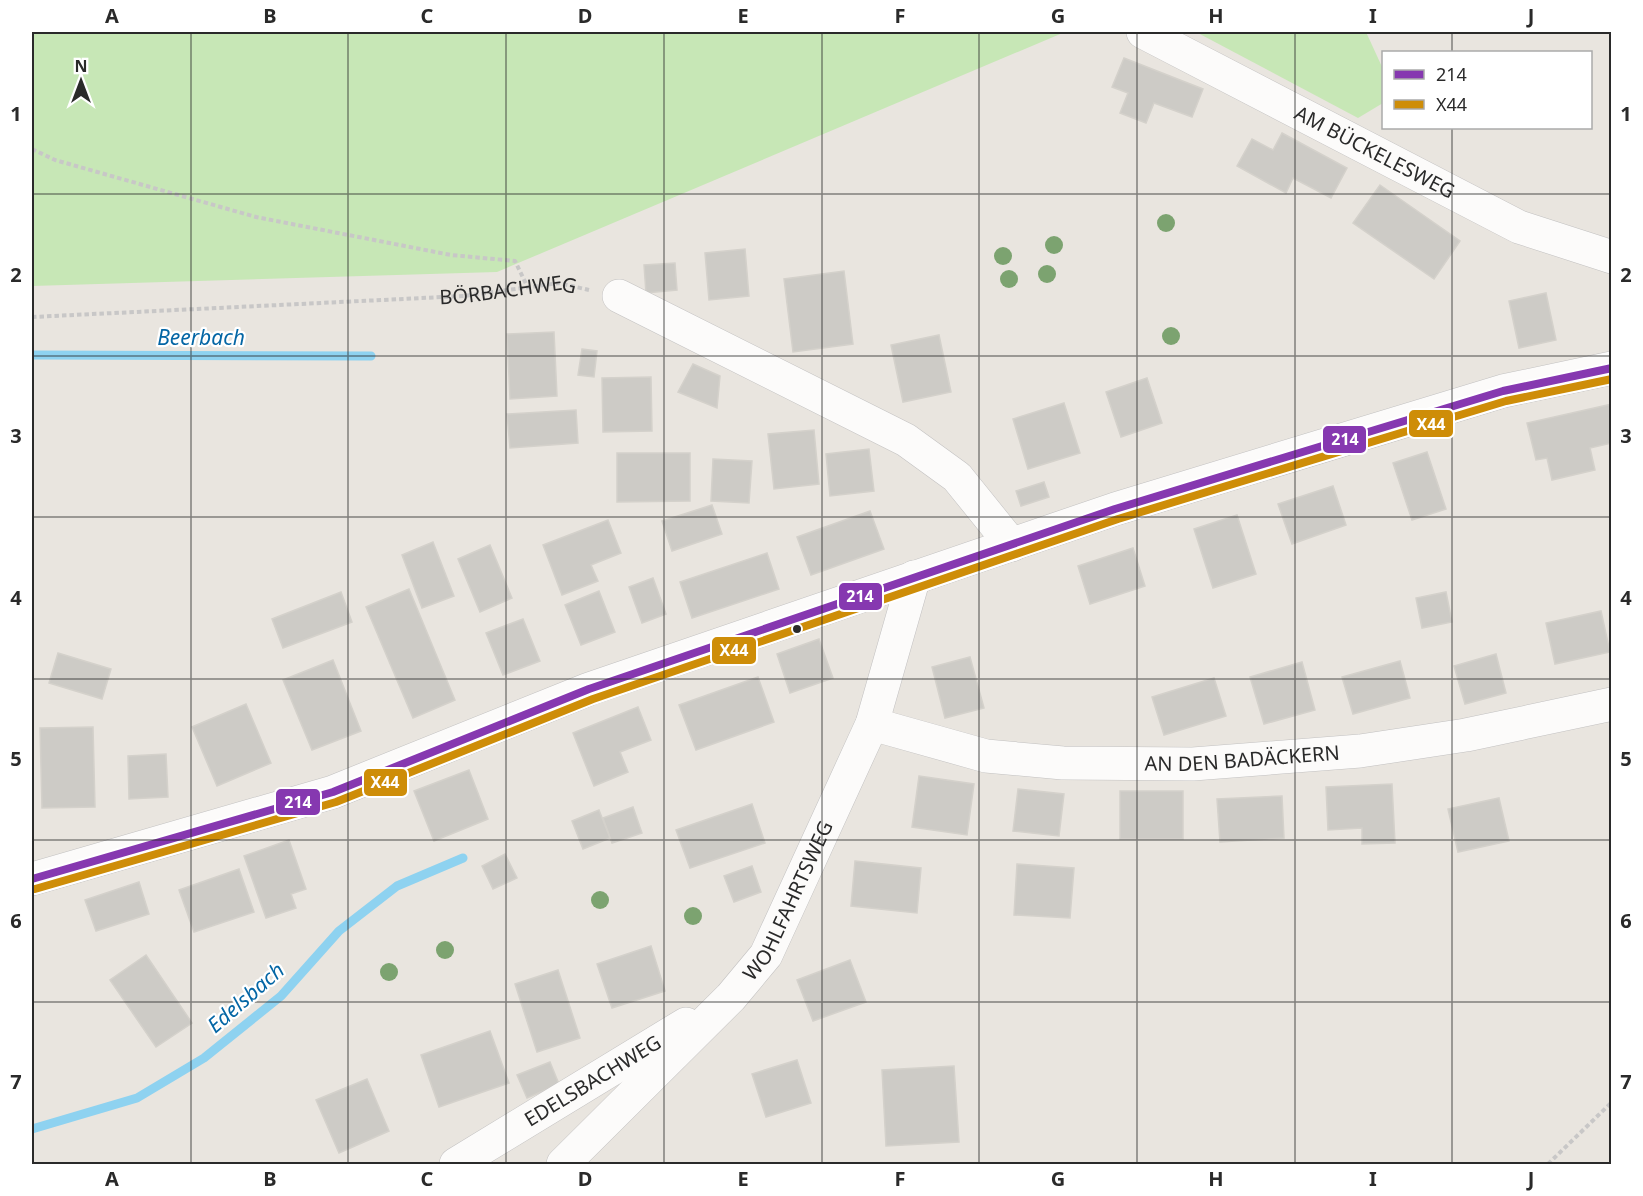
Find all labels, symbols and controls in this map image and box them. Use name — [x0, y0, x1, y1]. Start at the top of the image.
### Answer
text: A — [105, 2, 119, 29]
text: B — [263, 2, 277, 29]
text: C — [421, 2, 434, 29]
text: D — [578, 2, 592, 29]
text: E — [737, 2, 749, 29]
text: F — [895, 2, 905, 29]
text: G — [1051, 2, 1065, 29]
text: H — [1208, 2, 1224, 29]
text: I — [1369, 2, 1377, 29]
text: J — [1526, 2, 1534, 29]
north arrow — [51, 51, 111, 111]
legend — [1382, 51, 1592, 129]
text: N — [74, 55, 88, 77]
text: 214 — [1436, 62, 1467, 86]
text: X44 — [1436, 92, 1467, 116]
street label: AM BÜCKELESWEG — [1290, 99, 1460, 204]
text: 1 — [10, 100, 22, 127]
text: 1 — [1620, 100, 1632, 127]
text: 2 — [10, 261, 22, 288]
text: 2 — [1620, 261, 1632, 288]
street label: BÖRBACHWEG — [439, 269, 579, 310]
water label: Beerbach — [157, 323, 245, 351]
line badge: X44 — [1408, 409, 1454, 438]
text: X44 — [1416, 413, 1446, 435]
text: 3 — [10, 422, 22, 449]
text: 3 — [1620, 422, 1632, 449]
line badge: 214 — [1322, 425, 1367, 454]
text: 214 — [1331, 428, 1359, 450]
line badge: 214 — [838, 582, 883, 611]
text: 4 — [10, 584, 22, 611]
text: 4 — [1620, 584, 1632, 611]
text: 214 — [846, 585, 874, 607]
unlabelled marker — [791, 623, 803, 635]
line badge: X44 — [711, 636, 757, 665]
text: X44 — [719, 639, 749, 661]
street label: AN DEN BADÄCKERN — [1144, 739, 1341, 777]
text: 5 — [10, 745, 22, 772]
text: 5 — [1620, 745, 1632, 772]
line badge: X44 — [363, 768, 408, 797]
text: X44 — [370, 771, 400, 793]
line badge: 214 — [275, 788, 321, 816]
text: 214 — [284, 791, 312, 813]
street label: WOHLFAHRTSWEG — [736, 816, 839, 986]
text: 6 — [10, 907, 22, 934]
text: 6 — [1620, 907, 1632, 934]
water label: Edelsbach — [201, 956, 290, 1039]
street label: EDELSBACHWEG — [519, 1028, 666, 1132]
text: 7 — [10, 1068, 22, 1095]
text: 7 — [1620, 1068, 1632, 1095]
text: A — [105, 1165, 119, 1192]
text: B — [263, 1165, 277, 1192]
text: C — [421, 1165, 434, 1192]
text: D — [578, 1165, 592, 1192]
text: E — [737, 1165, 749, 1192]
text: F — [895, 1165, 905, 1192]
text: G — [1051, 1165, 1065, 1192]
text: H — [1208, 1165, 1224, 1192]
text: I — [1369, 1165, 1377, 1192]
text: J — [1526, 1165, 1534, 1192]

